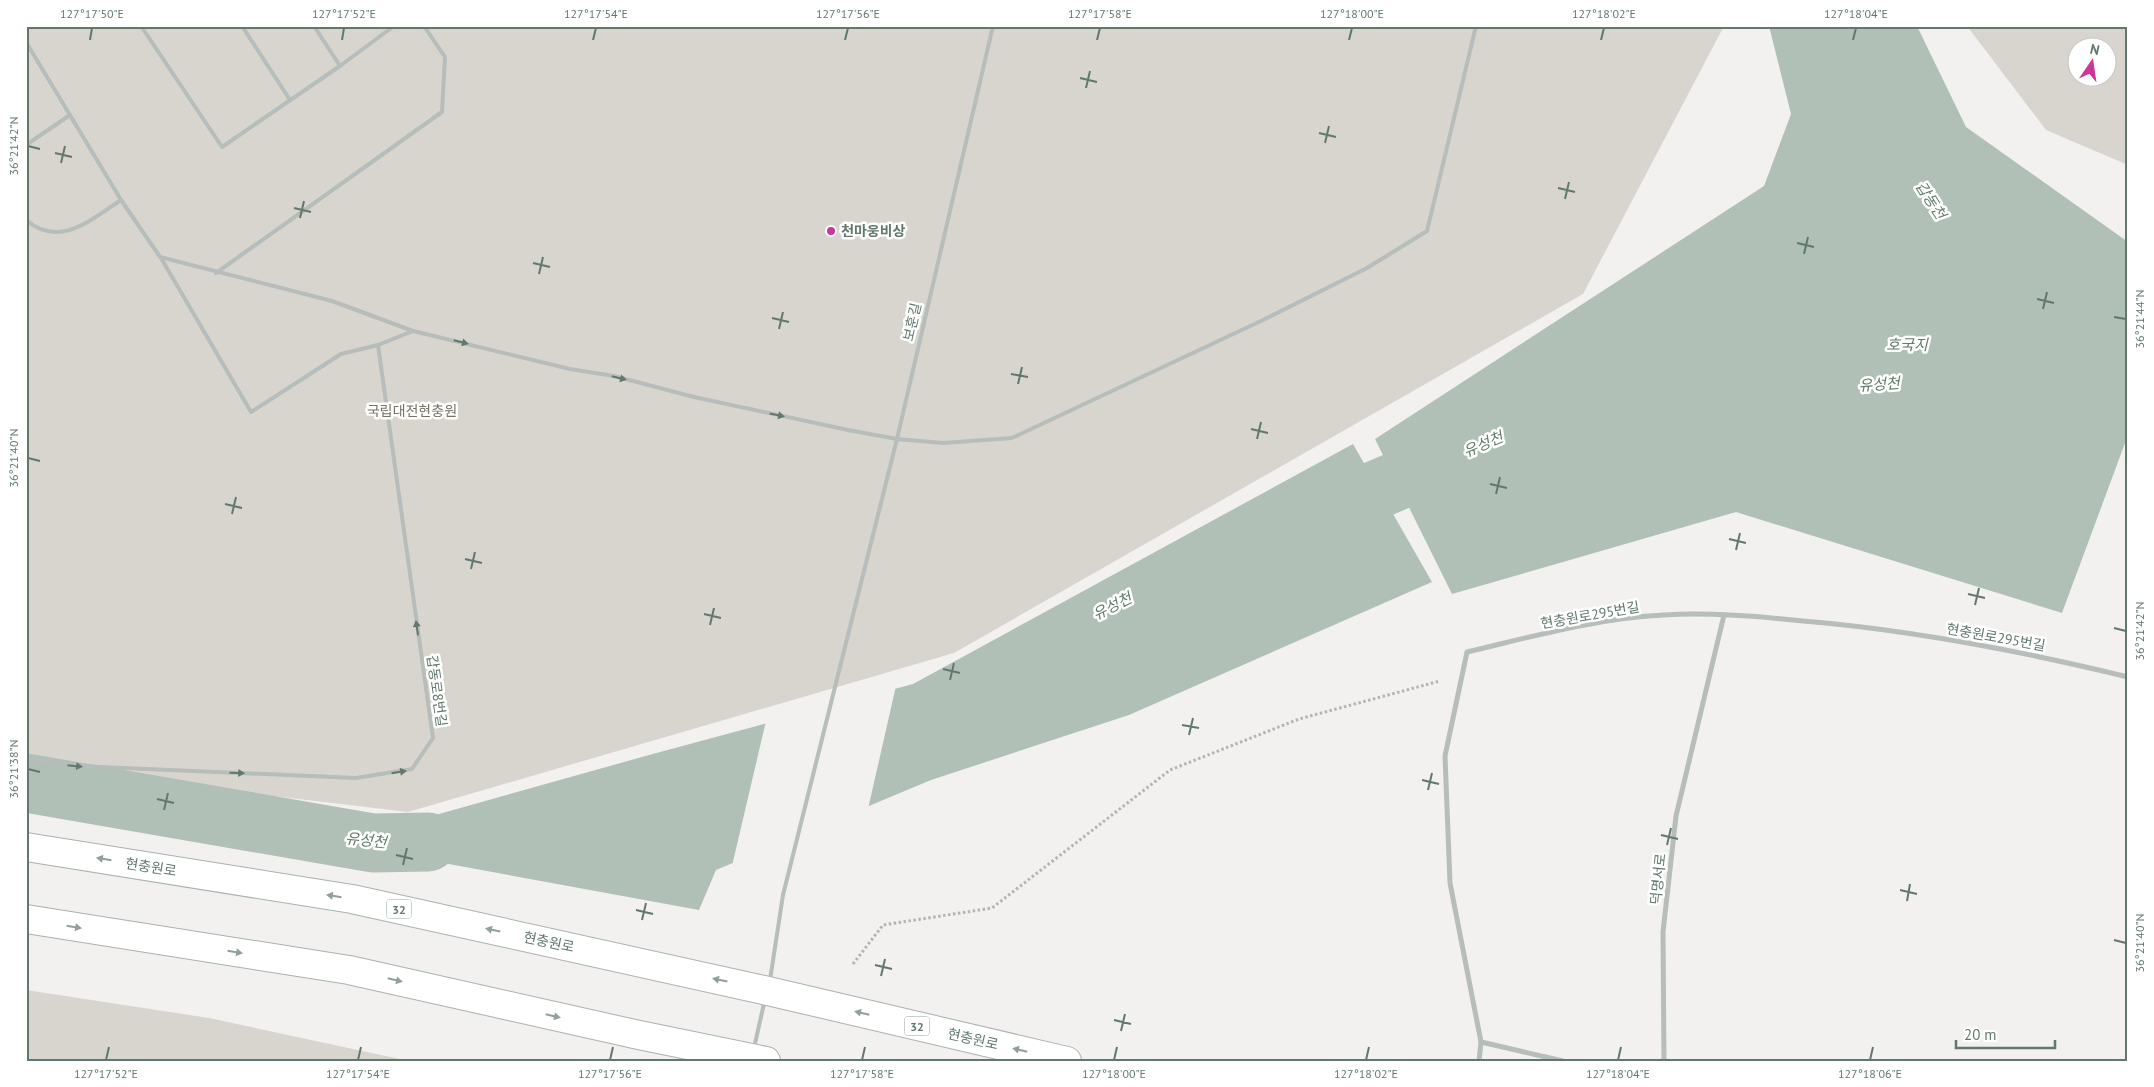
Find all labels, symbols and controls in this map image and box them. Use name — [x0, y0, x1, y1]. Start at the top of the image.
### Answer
text: 127°17'50"E — [60, 6, 124, 21]
text: 127°17'52"E — [312, 6, 376, 21]
text: 127°17'54"E — [564, 6, 628, 21]
text: 127°17'56"E — [816, 6, 880, 21]
text: 127°17'58"E — [1068, 6, 1132, 21]
text: 127°18'00"E — [1320, 6, 1384, 21]
text: 127°18'02"E — [1572, 6, 1636, 21]
text: 127°18'04"E — [1824, 6, 1888, 21]
north arrow — [2066, 38, 2116, 88]
text: N — [2088, 40, 2101, 59]
text: 36°21'42"N — [6, 116, 21, 176]
water label: 갑동천 — [1912, 177, 1951, 224]
place label: 천마웅비상 — [841, 222, 906, 240]
marker: 천마웅비상 — [825, 225, 837, 237]
text: 36°21'44"N — [2132, 289, 2147, 349]
street label: 보훈길 — [899, 301, 925, 343]
water label: 호국지 — [1886, 335, 1929, 354]
one-way arrow — [453, 338, 468, 346]
water label: 유성천 — [1858, 373, 1903, 395]
one-way arrow — [612, 374, 627, 382]
park label: 국립대전현충원 — [367, 402, 457, 420]
one-way arrow — [770, 411, 786, 419]
water label: 유성천 — [1460, 426, 1508, 461]
text: 36°21'40"N — [6, 428, 21, 488]
water label: 유성천 — [1089, 587, 1137, 624]
street label: 현충원로295번길 — [1539, 597, 1641, 633]
text: 36°21'42"N — [2132, 601, 2147, 661]
one-way arrow — [413, 619, 421, 635]
street label: 현충원로295번길 — [1945, 619, 2047, 655]
street label: 갑동로8번길 — [423, 654, 451, 728]
text: 36°21'38"N — [6, 739, 21, 799]
one-way arrow — [67, 762, 83, 770]
one-way arrow — [391, 767, 407, 775]
one-way arrow — [229, 769, 245, 777]
water label: 유성천 — [344, 828, 390, 852]
street label: 덕명서로 — [1646, 852, 1670, 906]
street label: 현충원로 — [124, 854, 178, 880]
one-way arrow — [96, 855, 112, 863]
one-way arrow — [326, 891, 342, 899]
road number: 32 — [386, 900, 412, 919]
text: 36°21'40"N — [2132, 913, 2147, 973]
one-way arrow — [67, 923, 83, 931]
one-way arrow — [485, 926, 500, 934]
street label: 현충원로 — [522, 928, 576, 956]
one-way arrow — [227, 949, 243, 957]
one-way arrow — [712, 976, 727, 984]
one-way arrow — [387, 977, 403, 985]
one-way arrow — [854, 1009, 869, 1017]
one-way arrow — [546, 1012, 561, 1020]
road number: 32 — [904, 1016, 930, 1036]
scale bar — [1956, 1017, 2055, 1049]
street label: 현충원로 — [946, 1024, 1000, 1054]
text: 20 m — [1964, 1025, 1997, 1044]
one-way arrow — [1012, 1046, 1028, 1054]
text: 127°17'52"E — [74, 1066, 138, 1081]
text: 127°17'54"E — [326, 1066, 390, 1081]
text: 127°17'56"E — [578, 1066, 642, 1081]
text: 127°17'58"E — [830, 1066, 894, 1081]
text: 127°18'00"E — [1082, 1066, 1146, 1081]
text: 127°18'02"E — [1334, 1066, 1398, 1081]
text: 127°18'04"E — [1586, 1066, 1650, 1081]
text: 127°18'06"E — [1838, 1066, 1902, 1081]

